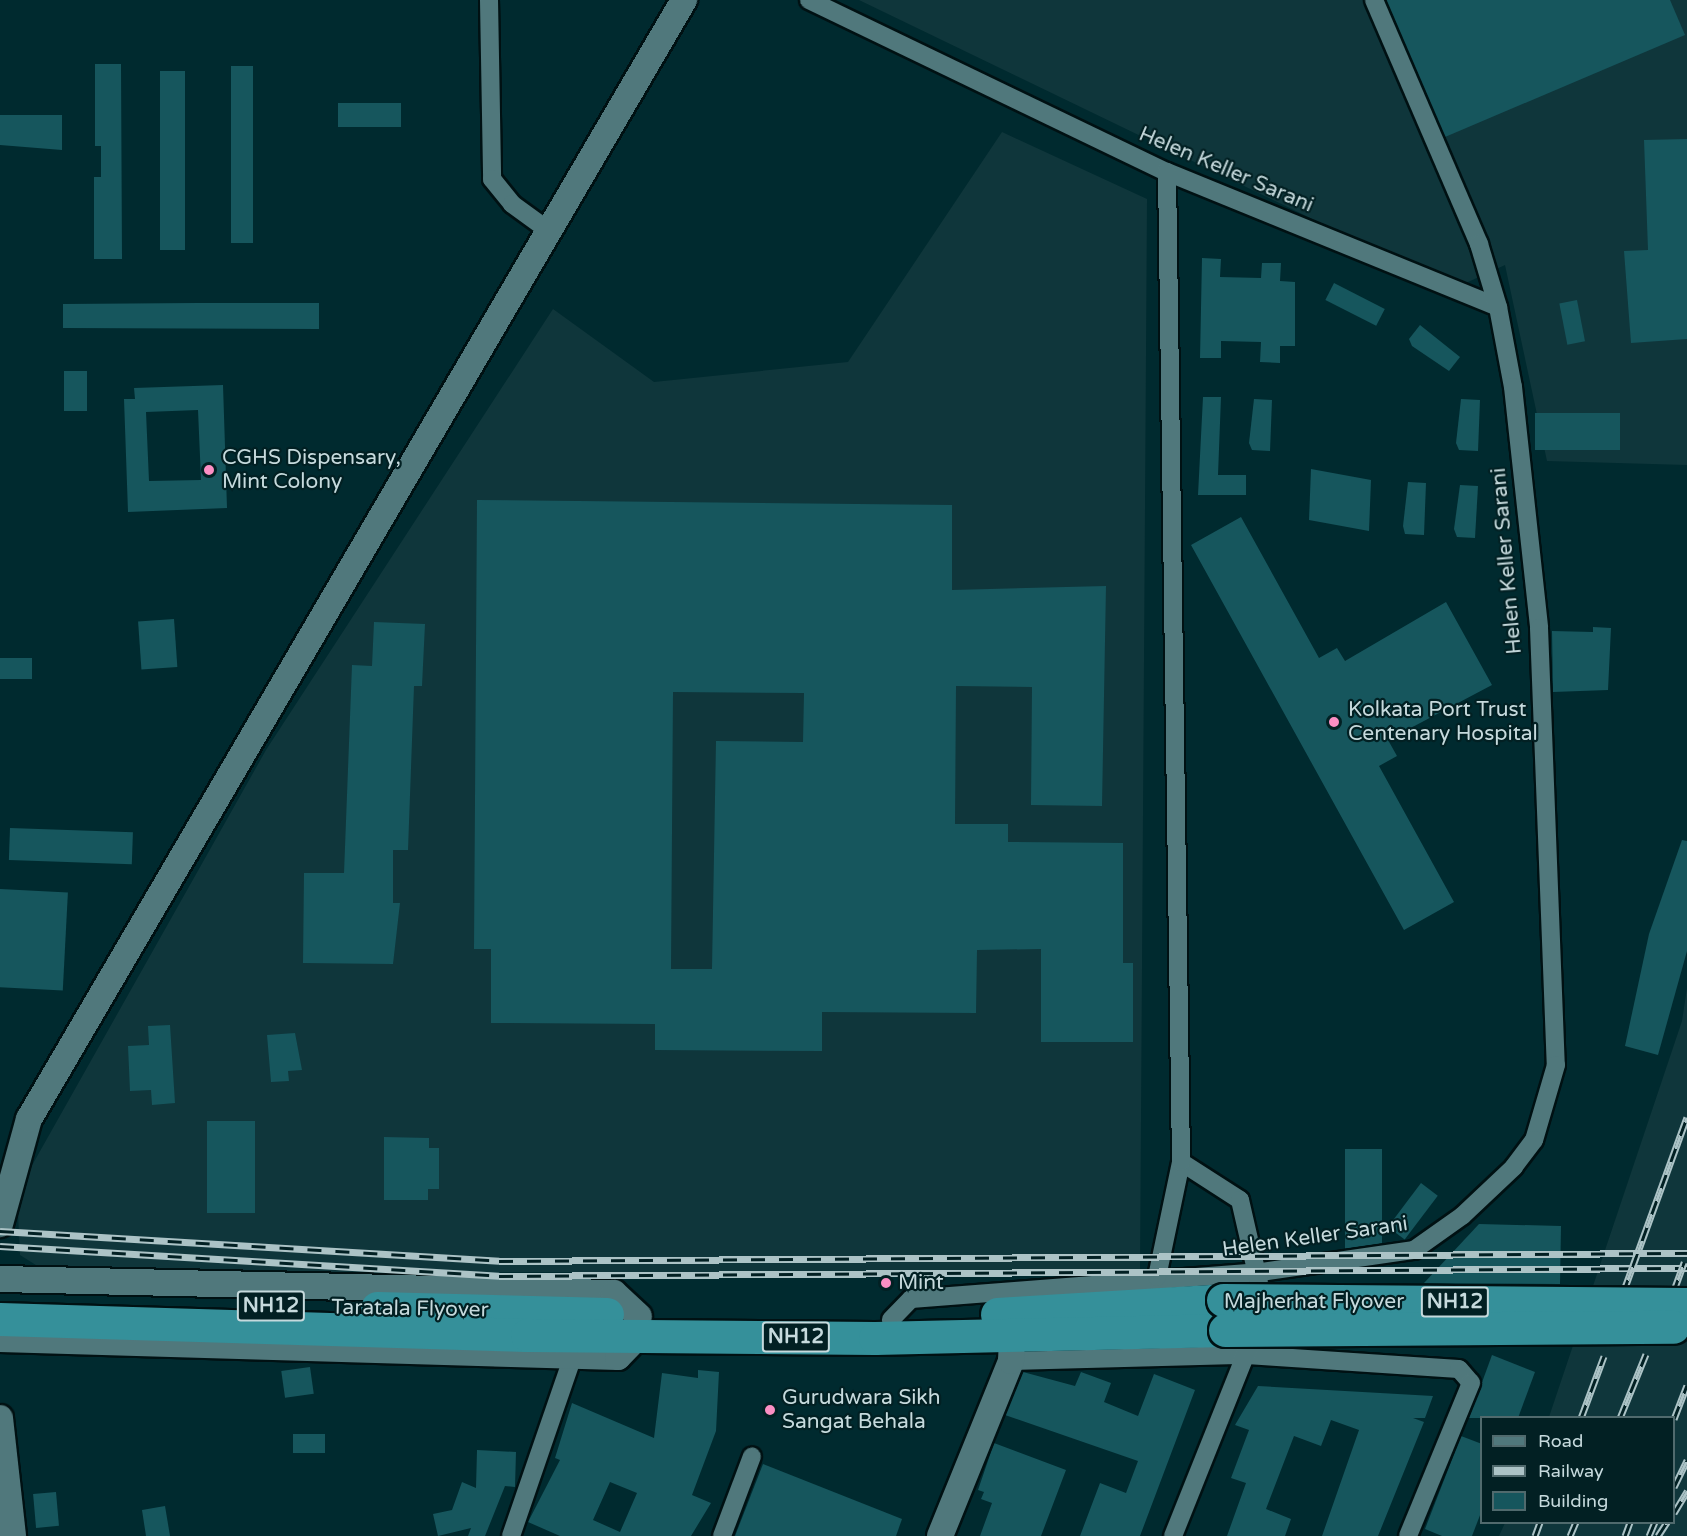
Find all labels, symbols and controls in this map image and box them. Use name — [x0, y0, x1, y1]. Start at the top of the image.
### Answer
street label: Helen Keller Sarani — [1135, 122, 1317, 218]
place label: CGHS Dispensary, Mint Colony — [222, 445, 401, 495]
marker: CGHS Dispensary, Mint Colony — [200, 461, 218, 479]
street label: Helen Keller Sarani — [1486, 467, 1528, 655]
place label: Kolkata Port Trust Centenary Hospital — [1348, 697, 1538, 747]
marker: Kolkata Port Trust Centenary Hospital — [1325, 713, 1343, 731]
street label: Helen Keller Sarani — [1221, 1211, 1409, 1263]
place label: Mint — [898, 1270, 944, 1296]
marker: Mint — [879, 1276, 893, 1290]
road number: NH12 — [1420, 1285, 1490, 1319]
road number: NH12 — [236, 1289, 306, 1323]
street label: Majherhat Flyover — [1224, 1289, 1404, 1315]
street label: Taratala Flyover — [331, 1295, 489, 1323]
road number: NH12 — [762, 1320, 830, 1354]
place label: Gurudwara Sikh Sangat Behala — [782, 1385, 941, 1435]
marker: Gurudwara Sikh Sangat Behala — [763, 1403, 777, 1417]
legend — [1480, 1416, 1675, 1524]
text: Road — [1538, 1430, 1583, 1452]
text: Railway — [1538, 1460, 1604, 1482]
text: Building — [1538, 1490, 1608, 1512]

